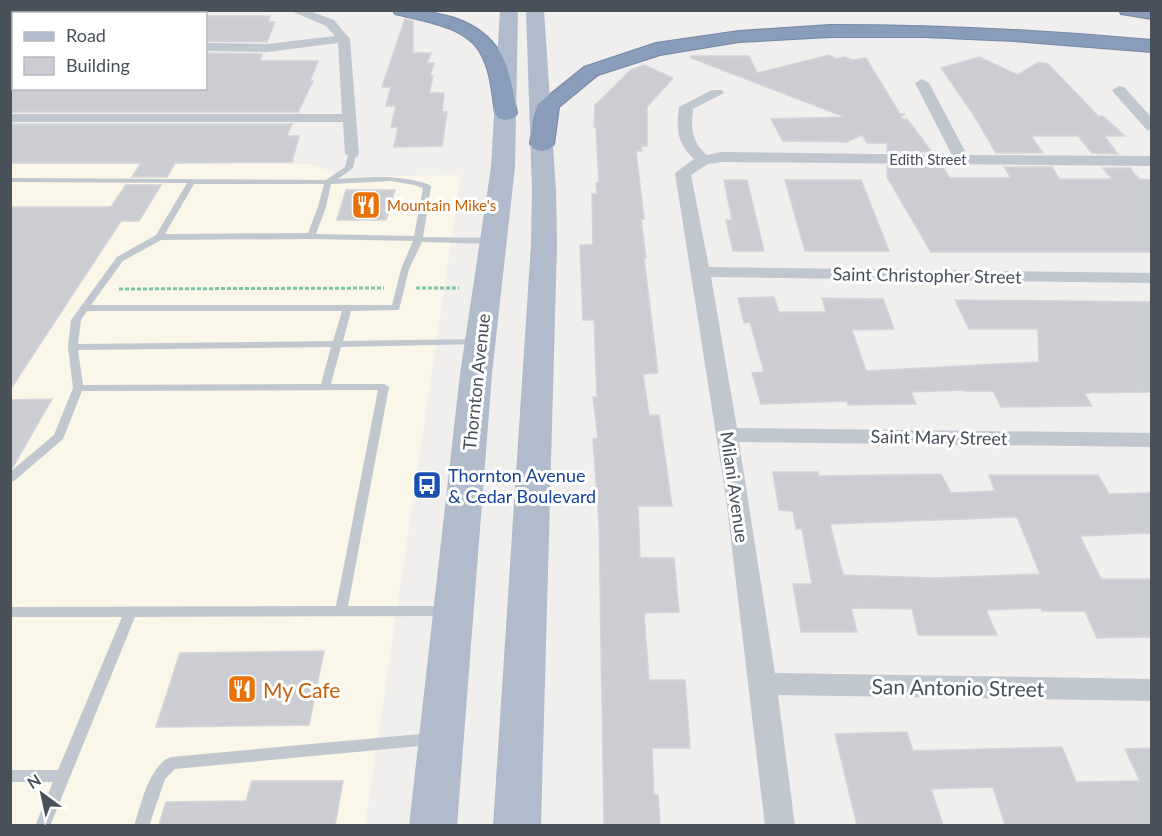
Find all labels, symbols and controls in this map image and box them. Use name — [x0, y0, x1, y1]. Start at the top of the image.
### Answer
legend — [12, 12, 207, 90]
text: Road — [66, 24, 106, 46]
text: Building — [66, 54, 130, 76]
street label: Edith Street — [889, 150, 967, 168]
restaurant icon: Mountain Mike's — [350, 189, 382, 221]
place label: Mountain Mike's — [387, 196, 496, 214]
street label: Saint Christopher Street — [832, 262, 1022, 288]
street label: Thornton Avenue — [458, 313, 494, 451]
street label: Saint Mary Street — [870, 425, 1008, 449]
street label: Milani Avenue — [716, 430, 754, 544]
place label: Thornton Avenue & Cedar Boulevard — [448, 464, 596, 507]
bus stop icon: Thornton Avenue & Cedar Boulevard — [411, 469, 443, 501]
restaurant icon: My Cafe — [226, 673, 258, 705]
street label: San Antonio Street — [872, 673, 1045, 701]
place label: My Cafe — [263, 677, 340, 702]
north arrow — [12, 764, 72, 824]
text: N — [23, 770, 44, 792]

